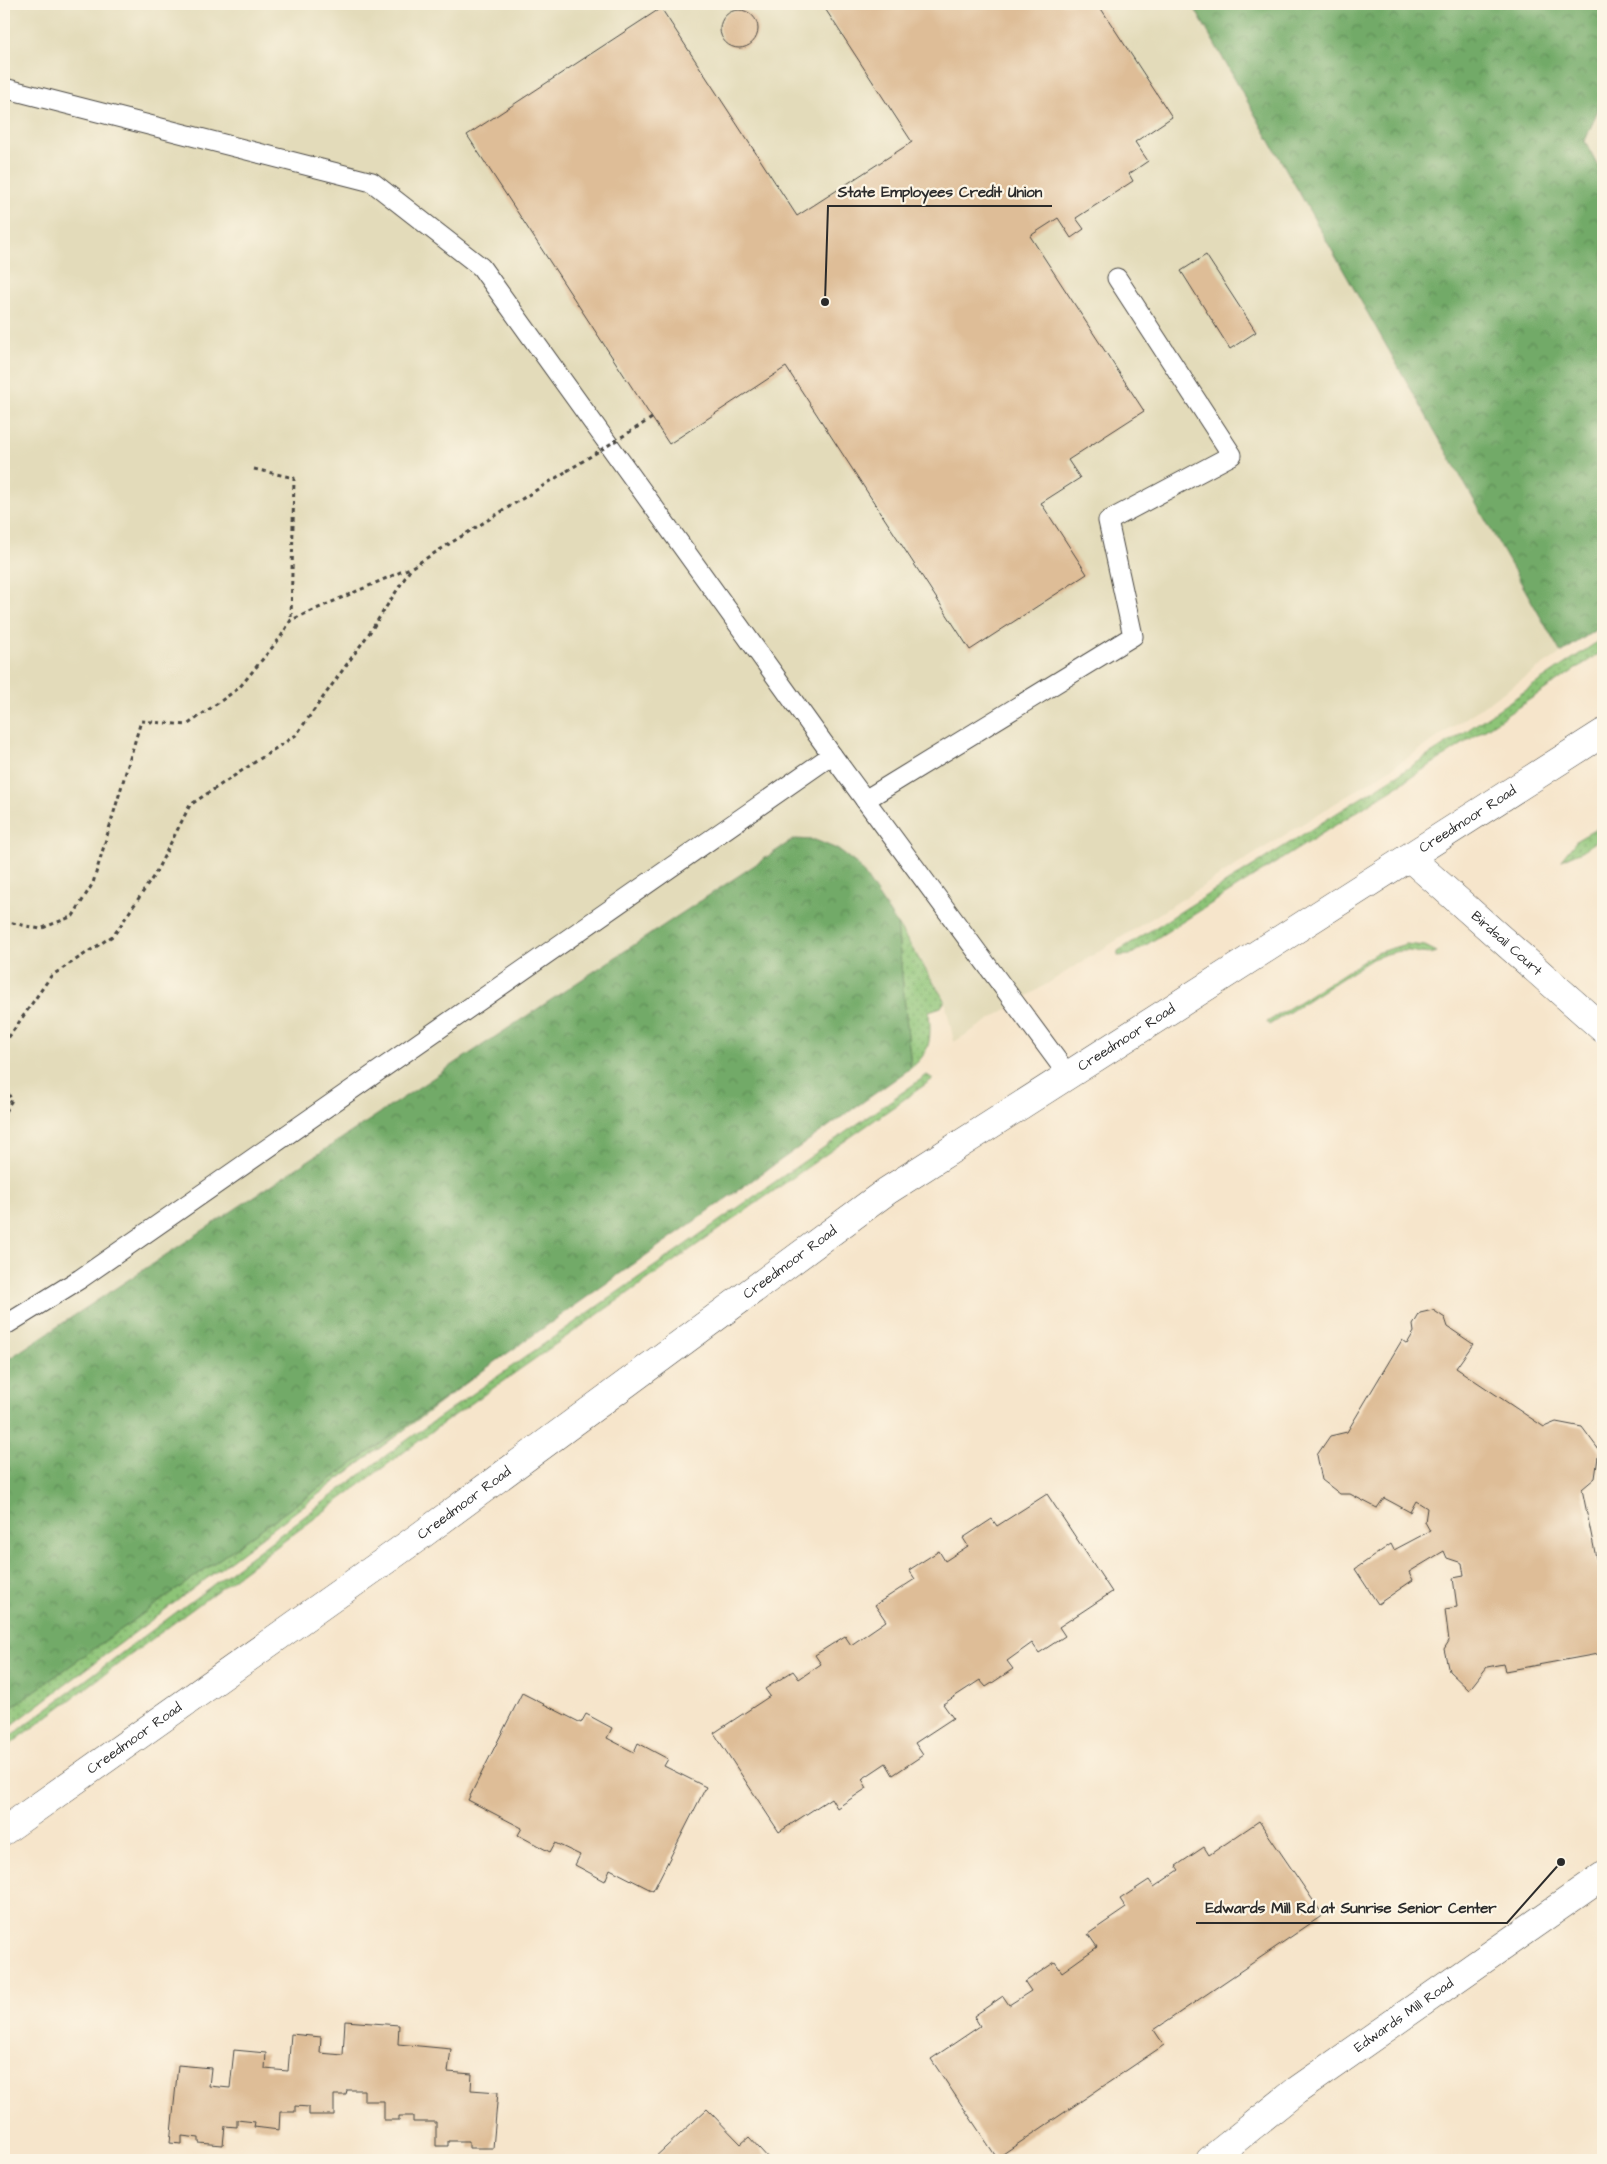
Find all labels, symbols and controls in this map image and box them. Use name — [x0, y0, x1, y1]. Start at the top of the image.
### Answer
callout: State Employees Credit Union — [828, 176, 1052, 206]
text: State Employees Credit Union — [837, 182, 1043, 204]
street label: Creedmoor Road — [1415, 781, 1520, 858]
street label: Birdsail Court — [1466, 906, 1547, 981]
street label: Creedmoor Road — [1074, 999, 1179, 1076]
street label: Creedmoor Road — [739, 1221, 841, 1304]
street label: Creedmoor Road — [413, 1462, 515, 1545]
street label: Creedmoor Road — [83, 1698, 186, 1779]
callout: Edwards Mill Rd at Sunrise Senior Center — [1196, 1893, 1507, 1923]
text: Edwards Mill Rd at Sunrise Senior Center — [1205, 1898, 1497, 1919]
street label: Edwards Mill Road — [1350, 1974, 1458, 2057]

